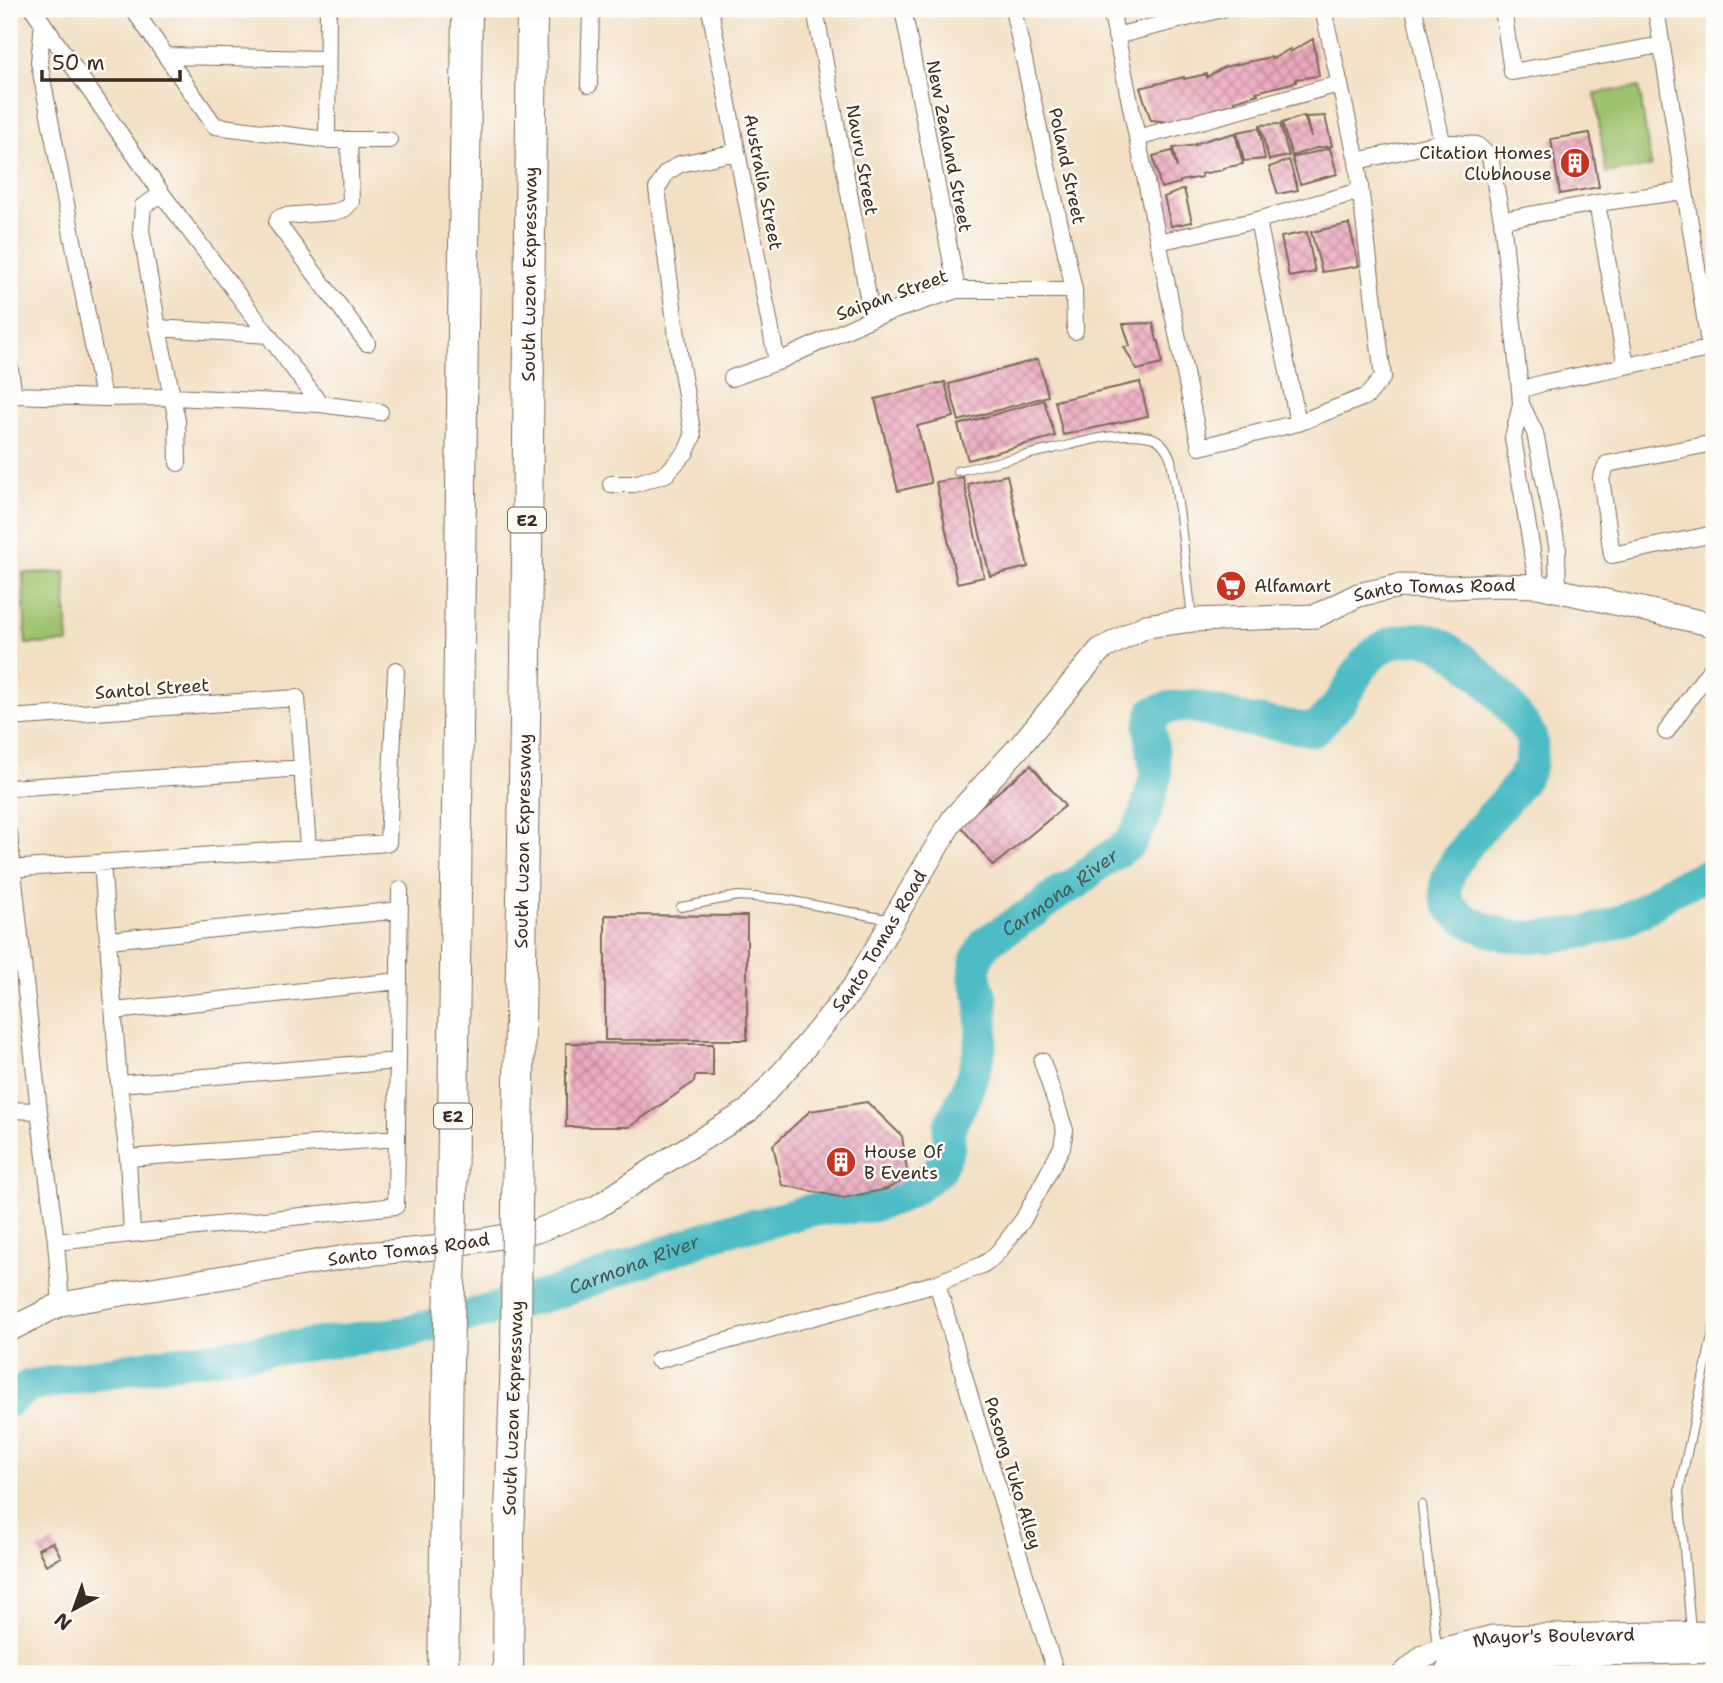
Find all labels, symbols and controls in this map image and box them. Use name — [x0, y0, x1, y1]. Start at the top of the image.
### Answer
scale bar — [42, 38, 180, 82]
text: 50 m — [52, 49, 105, 77]
street label: New Zealand Street — [921, 58, 977, 234]
street label: Nauru Street — [840, 103, 884, 217]
street label: Poland Street — [1043, 105, 1091, 227]
street label: Australia Street — [738, 112, 788, 252]
place label: Citation Homes Clubhouse — [1419, 141, 1552, 186]
building icon: Citation Homes Clubhouse — [1558, 146, 1592, 180]
street label: South Luzon Expressway — [517, 166, 543, 382]
street label: Saipan Street — [833, 264, 951, 326]
road number: E2 — [508, 508, 546, 533]
supermarket icon: Alfamart — [1214, 569, 1248, 603]
street label: Santo Tomas Road — [1351, 573, 1516, 608]
place label: Alfamart — [1254, 574, 1332, 598]
street label: Santol Street — [94, 673, 210, 705]
street label: South Luzon Expressway — [509, 733, 537, 949]
water label: Carmona River — [997, 842, 1124, 942]
street label: Santo Tomas Road — [826, 865, 932, 1017]
road number: E2 — [434, 1104, 472, 1128]
place label: House Of B Events — [864, 1140, 943, 1185]
building icon: House Of B Events — [824, 1145, 858, 1179]
street label: Santo Tomas Road — [326, 1227, 491, 1272]
water label: Carmona River — [565, 1228, 704, 1300]
street label: South Luzon Expressway — [497, 1300, 529, 1516]
street label: Pasong Tuko Alley — [978, 1394, 1048, 1552]
north arrow — [38, 1574, 108, 1644]
text: N — [49, 1607, 77, 1636]
street label: Mayor's Boulevard — [1470, 1622, 1635, 1654]

